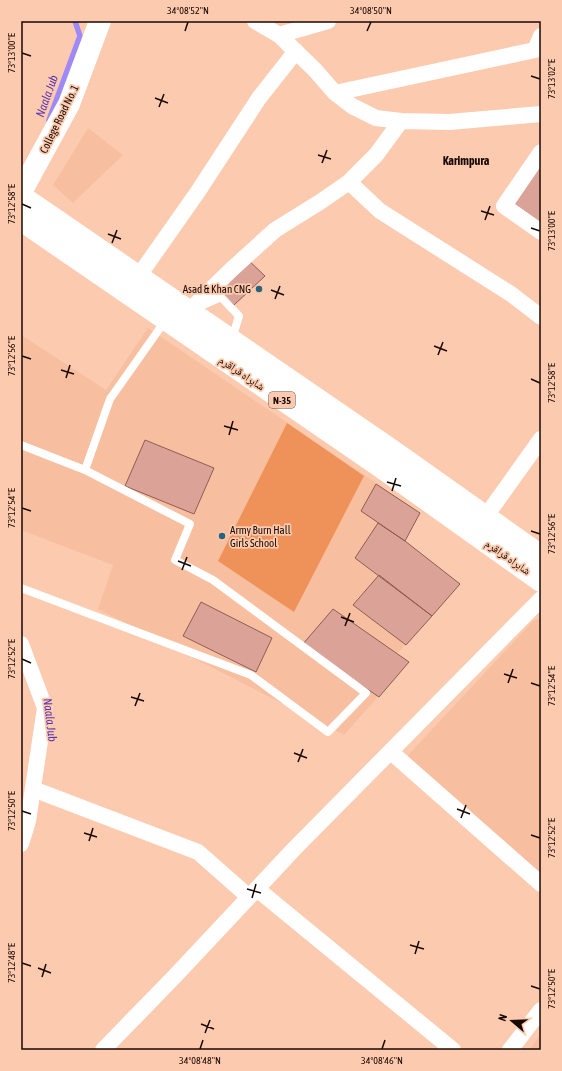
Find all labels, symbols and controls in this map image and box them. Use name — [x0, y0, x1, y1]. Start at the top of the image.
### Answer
text: 34°08'52"N — [167, 5, 209, 16]
text: 34°08'50"N — [350, 5, 392, 16]
text: 73°13'00"E — [6, 32, 17, 73]
text: 73°13'02"E — [546, 58, 557, 99]
water label: Naala Jub — [33, 73, 61, 119]
street label: College Road No. 1 — [37, 83, 81, 155]
district label: Karimpura — [443, 154, 490, 168]
text: 73°12'58"E — [6, 183, 17, 224]
text: 73°13'00"E — [546, 210, 557, 251]
place label: Asad & Khan CNG — [183, 283, 251, 295]
marker: Asad & Khan CNG — [254, 284, 264, 294]
text: 73°12'56"E — [6, 335, 17, 376]
street label: شاہراہ قراقرم — [216, 353, 267, 393]
text: 73°12'58"E — [546, 362, 557, 403]
road number: N-35 — [269, 392, 295, 408]
text: 73°12'54"E — [6, 487, 17, 528]
text: 73°12'56"E — [546, 513, 557, 554]
place label: Army Burn Hall Girls School — [230, 524, 291, 549]
marker: Army Burn Hall Girls School — [217, 531, 227, 541]
street label: شاہراہ قراقرم — [483, 537, 533, 578]
text: 73°12'52"E — [6, 638, 17, 679]
text: 73°12'54"E — [546, 665, 557, 706]
water label: Naala Jub — [40, 697, 60, 743]
text: 73°12'50"E — [6, 790, 17, 831]
text: 73°12'52"E — [546, 817, 557, 858]
text: 73°12'48"E — [6, 942, 17, 983]
text: 73°12'50"E — [546, 968, 557, 1009]
north arrow — [492, 1001, 532, 1041]
text: N — [496, 1013, 509, 1023]
text: 34°08'48"N — [179, 1055, 221, 1066]
text: 34°08'46"N — [361, 1055, 403, 1066]

